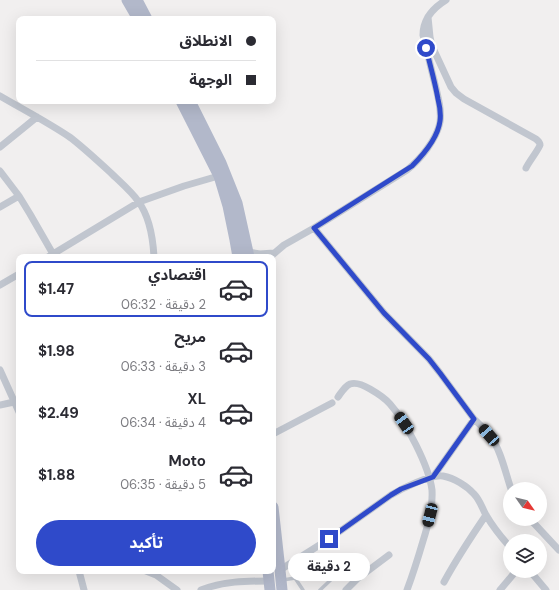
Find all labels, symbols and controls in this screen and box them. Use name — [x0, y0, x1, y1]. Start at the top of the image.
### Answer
text: الانطلاق — [180, 31, 232, 51]
route start — [417, 39, 435, 57]
text: الوجهة — [189, 70, 232, 90]
text: اقتصادي — [148, 265, 206, 285]
icon: car — [218, 271, 254, 307]
text: $1.47 — [38, 279, 74, 299]
text: 2 دقيقة · 06:32 — [121, 296, 206, 313]
text: مريح — [174, 327, 206, 347]
icon: car — [218, 333, 254, 369]
text: $1.98 — [38, 341, 75, 361]
text: 3 دقيقة · 06:33 — [121, 358, 206, 375]
text: XL — [188, 389, 206, 409]
icon: car — [218, 395, 254, 431]
text: $2.49 — [38, 403, 79, 423]
car — [392, 410, 416, 436]
text: 4 دقيقة · 06:34 — [120, 414, 206, 431]
car — [477, 422, 501, 448]
text: Moto — [168, 451, 206, 471]
icon: car — [218, 457, 254, 493]
text: $1.88 — [38, 465, 75, 485]
text: 5 دقيقة · 06:35 — [120, 476, 206, 493]
north arrow — [503, 482, 547, 526]
map controls — [503, 482, 547, 578]
car — [421, 502, 439, 528]
button: تأكيد — [36, 520, 256, 566]
route end — [320, 530, 338, 548]
button: layers — [503, 534, 547, 578]
callout: 2 دقيقة — [288, 553, 370, 581]
text: 2 دقيقة — [307, 558, 351, 575]

